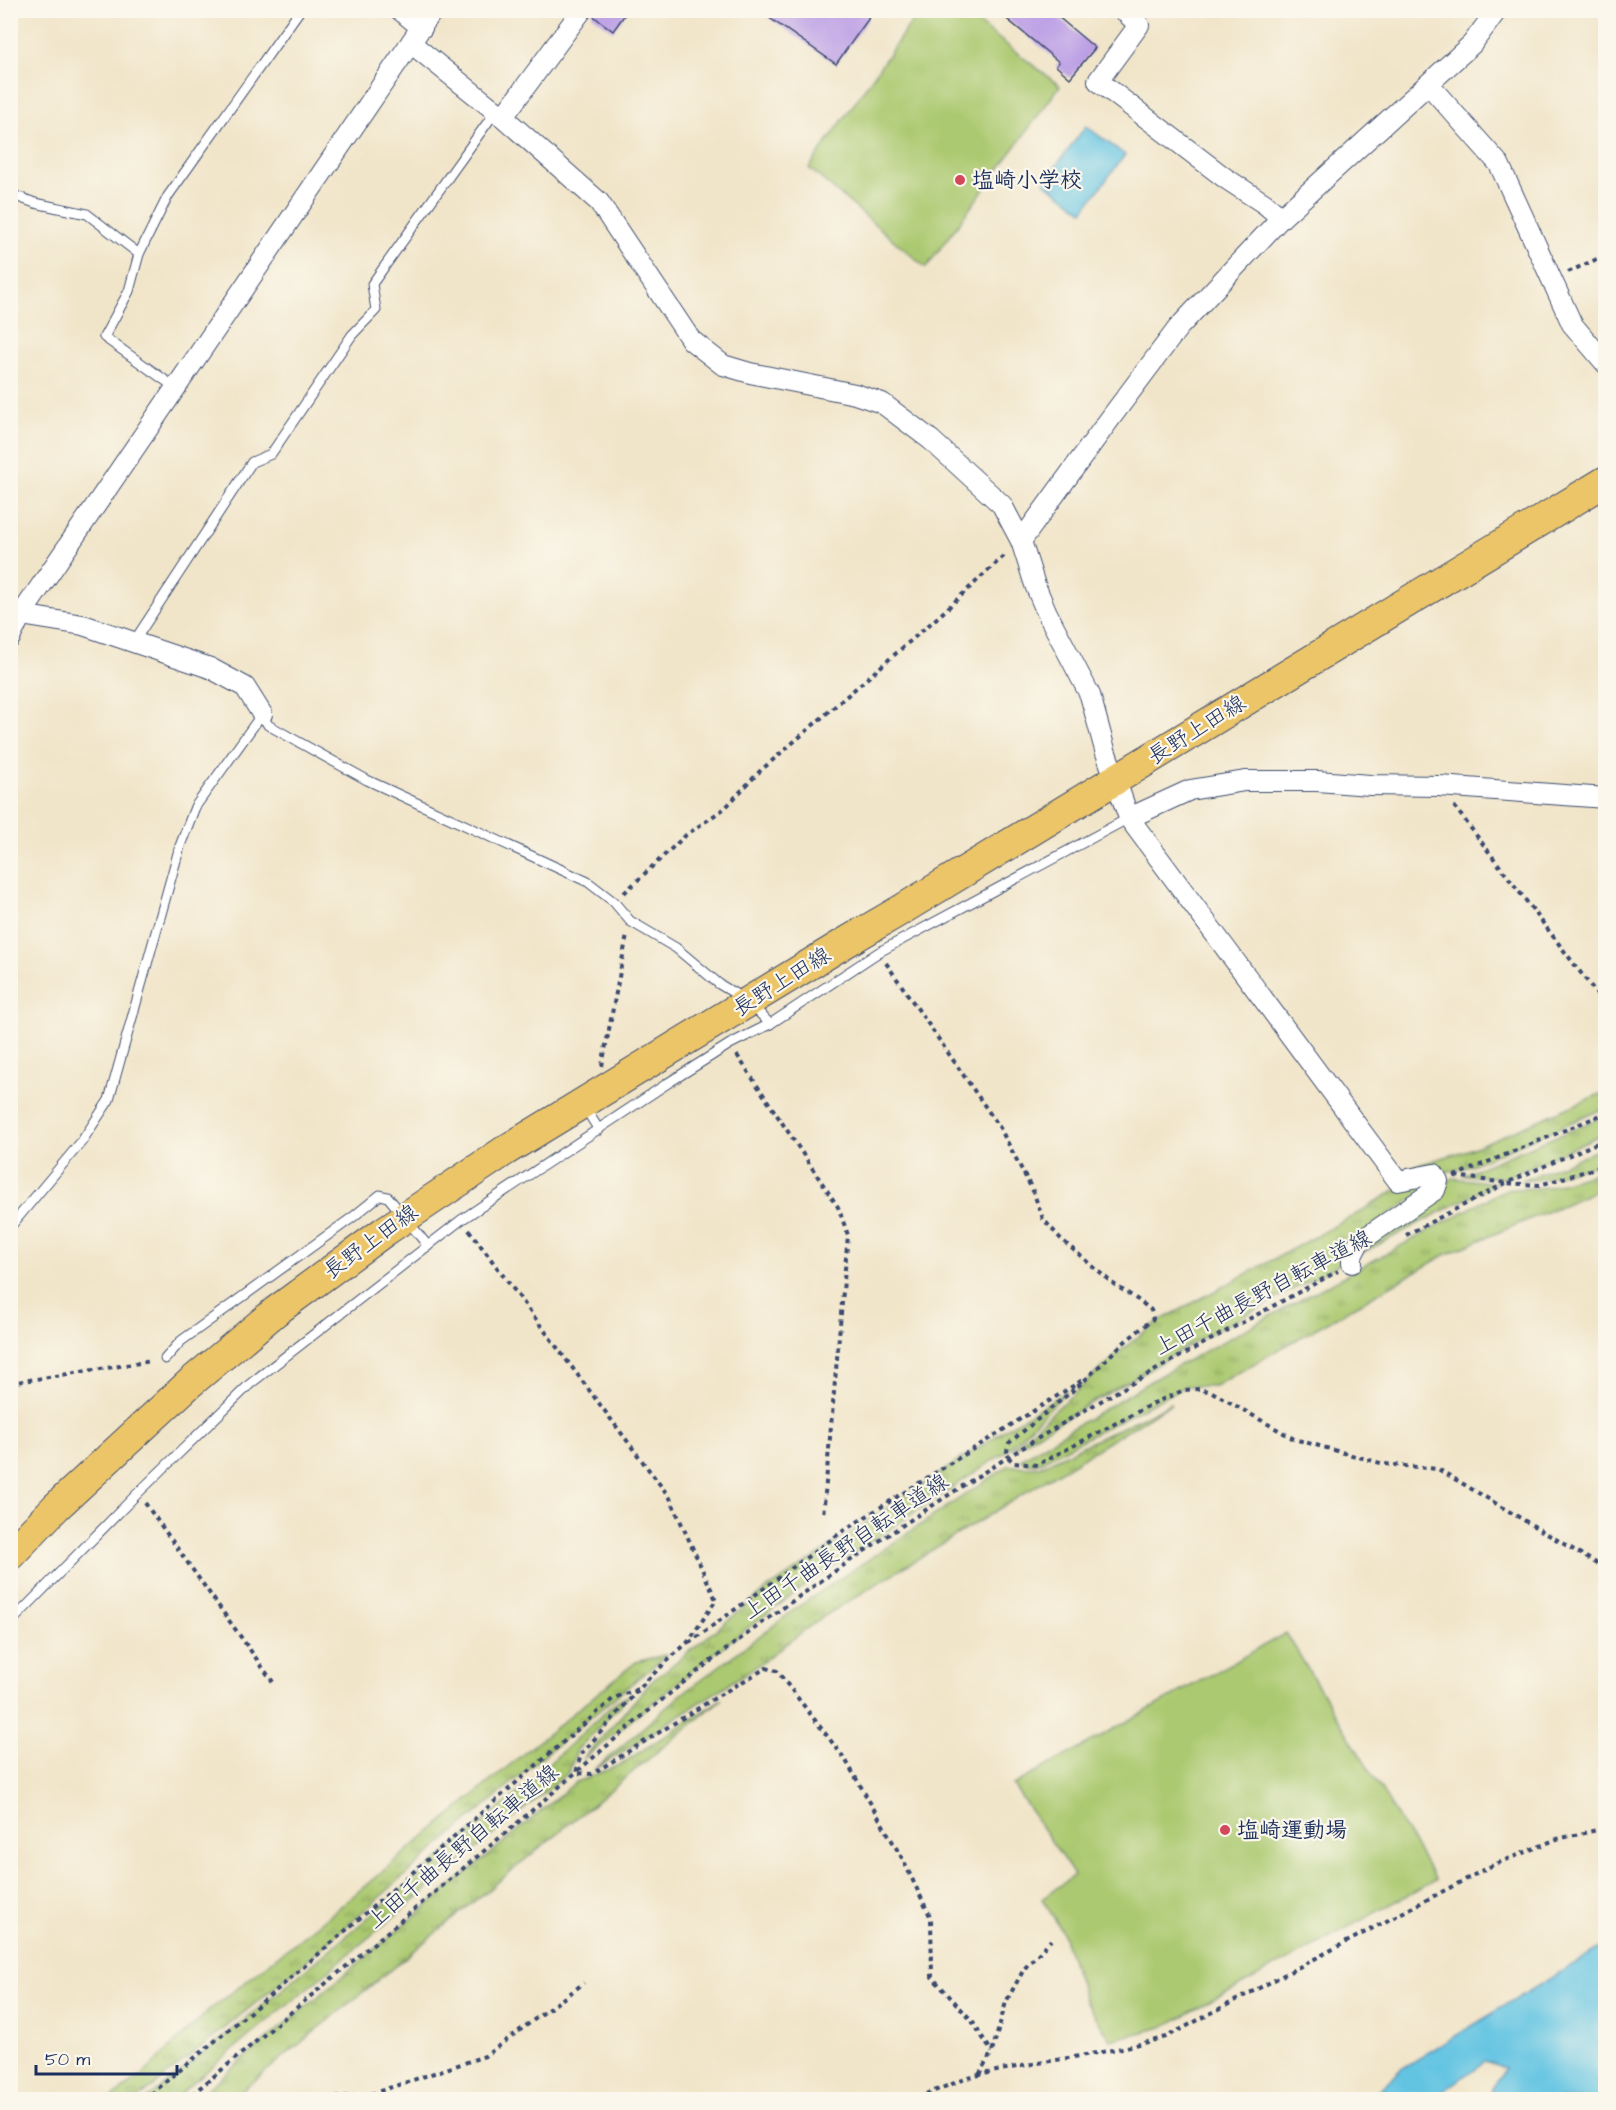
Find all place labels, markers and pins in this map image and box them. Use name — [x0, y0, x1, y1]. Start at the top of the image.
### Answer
place label: 塩崎小学校 — [972, 165, 1082, 196]
marker: 塩崎小学校 — [953, 173, 967, 187]
place label: 塩崎運動場 — [1237, 1815, 1347, 1846]
marker: 塩崎運動場 — [1218, 1823, 1232, 1837]

